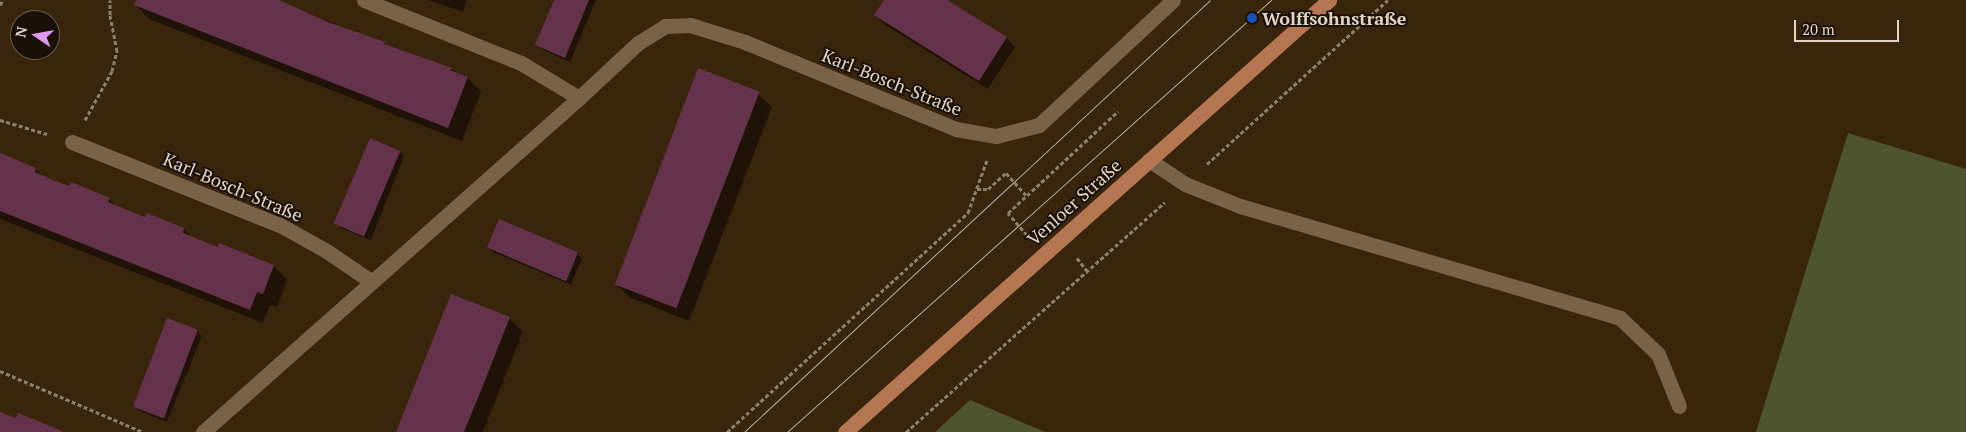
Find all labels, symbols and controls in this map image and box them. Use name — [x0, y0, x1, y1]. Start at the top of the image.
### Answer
place label: Wolffsohnstraße — [1262, 7, 1407, 29]
north arrow — [10, 10, 60, 60]
scale bar — [1796, 10, 1901, 42]
marker: Wolffsohnstraße — [1246, 12, 1258, 24]
text: 20 m — [1802, 19, 1835, 39]
text: N — [10, 25, 31, 39]
street label: Karl-Bosch-Straße — [819, 44, 965, 120]
street label: Karl-Bosch-Straße — [160, 148, 306, 226]
street label: Venloer Straße — [1023, 154, 1125, 250]

